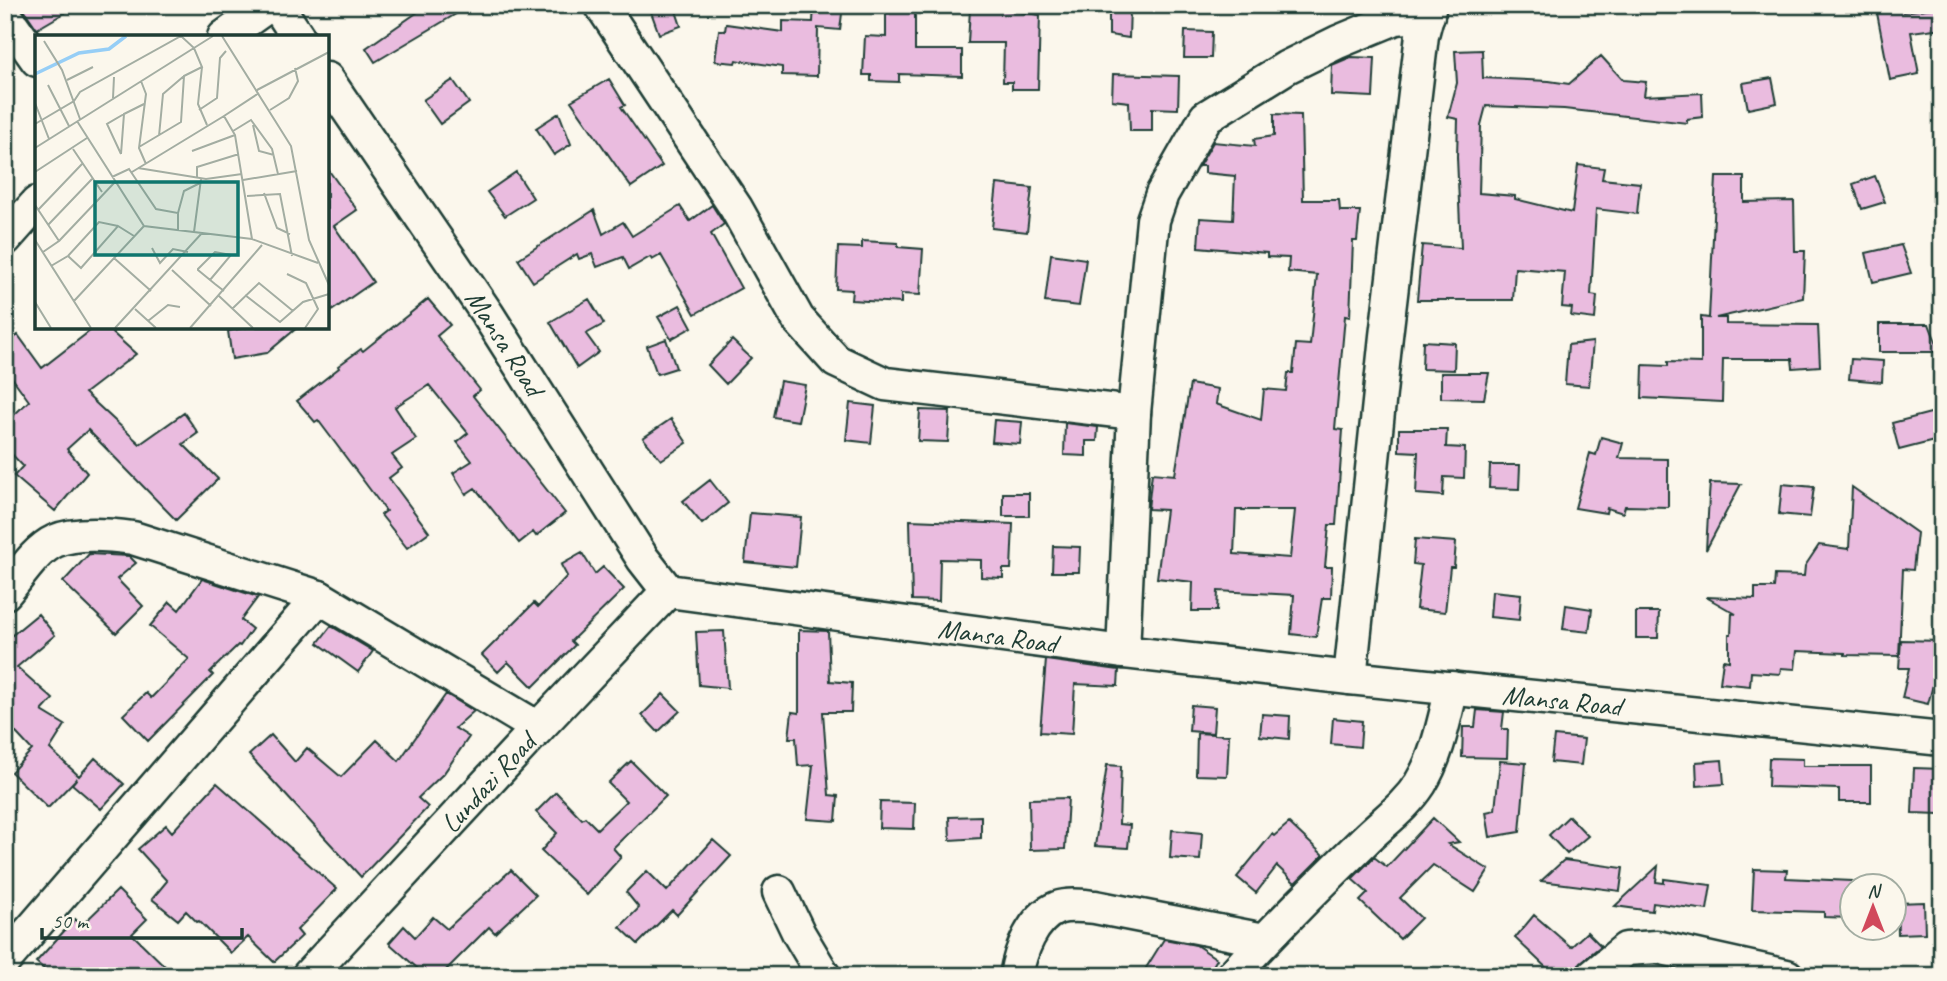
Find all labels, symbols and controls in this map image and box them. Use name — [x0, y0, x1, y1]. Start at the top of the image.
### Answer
inset map — [35, 35, 329, 329]
street label: Mansa Road — [458, 283, 554, 406]
street label: Mansa Road — [936, 610, 1063, 662]
street label: Mansa Road — [1501, 677, 1627, 724]
street label: Lundazi Road — [433, 723, 546, 840]
north arrow — [1839, 872, 1909, 942]
text: N — [1867, 879, 1882, 903]
scale bar — [42, 897, 242, 941]
text: 50 m — [52, 908, 90, 934]

